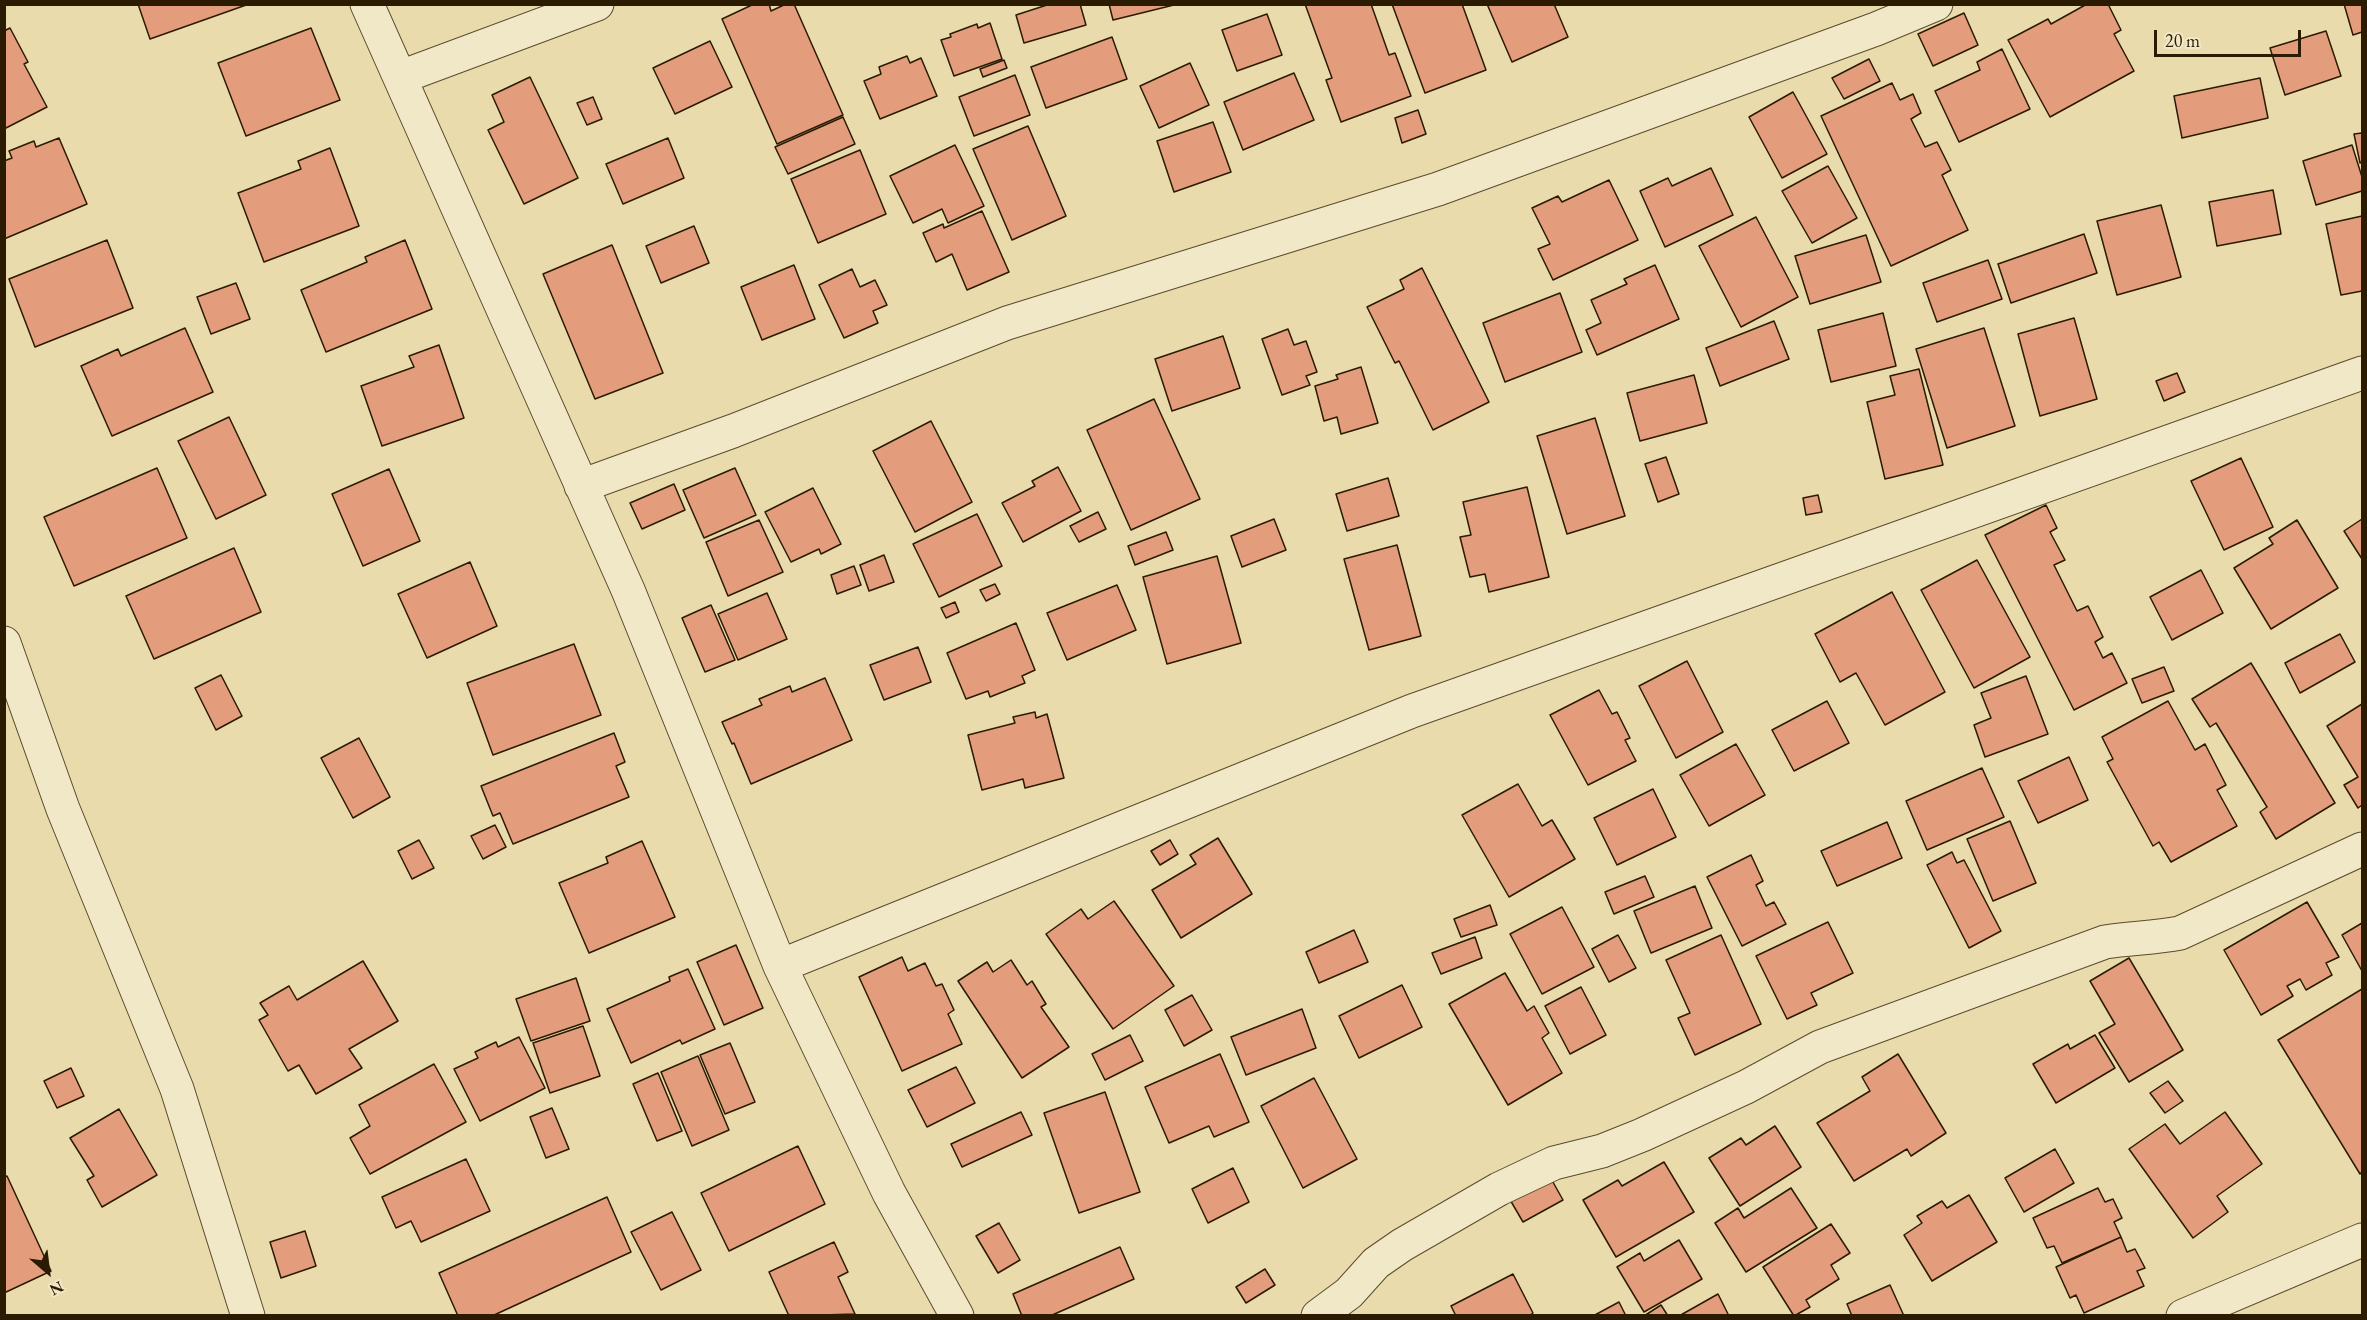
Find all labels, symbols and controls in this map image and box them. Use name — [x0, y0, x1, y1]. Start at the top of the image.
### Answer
scale bar — [2157, 18, 2304, 56]
text: 20 m — [2165, 29, 2200, 52]
north arrow — [18, 1242, 78, 1302]
text: N — [46, 1276, 67, 1301]

